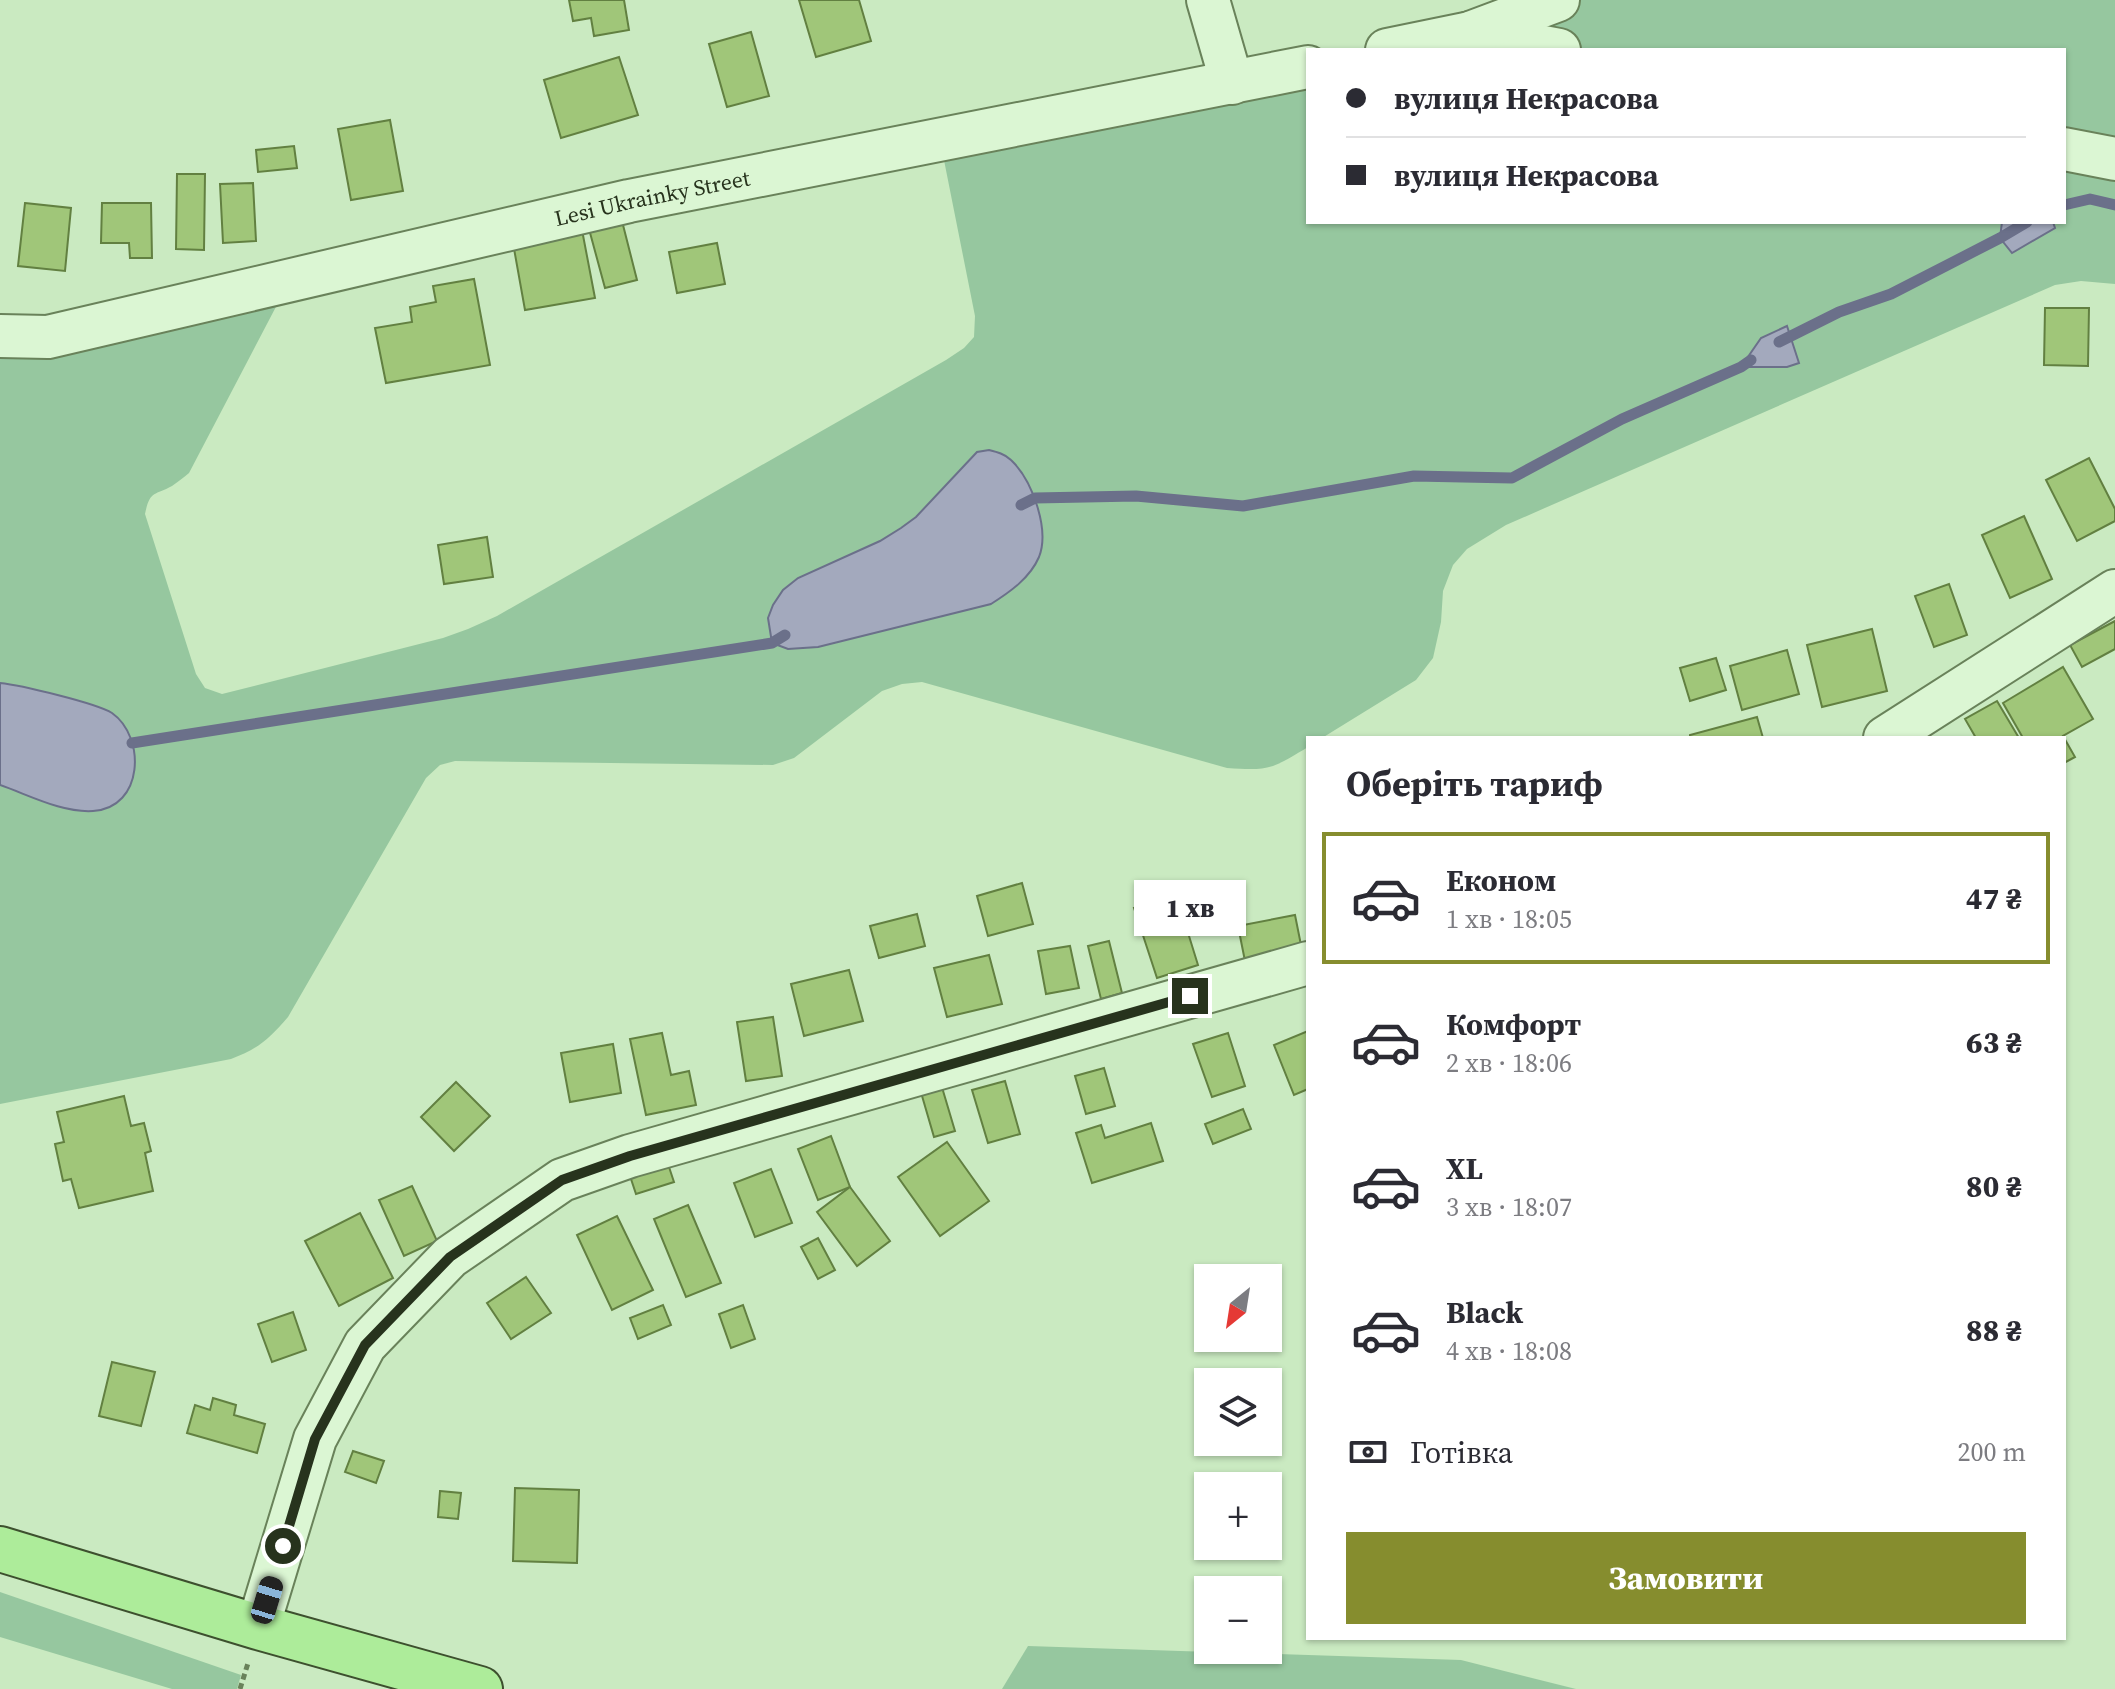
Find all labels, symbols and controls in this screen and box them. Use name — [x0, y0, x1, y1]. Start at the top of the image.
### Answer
text: вулиця Некрасова — [1394, 78, 1659, 119]
text: вулиця Некрасова — [1394, 155, 1659, 196]
street label: Lesi Ukrainky Street — [551, 162, 753, 233]
text: Оберіть тариф — [1346, 759, 1603, 808]
text: Економ — [1446, 860, 1556, 901]
icon: car — [1350, 862, 1422, 934]
text: 47 ₴ — [1966, 878, 2022, 919]
callout: 1 хв — [1134, 880, 1246, 936]
text: 1 хв — [1166, 890, 1214, 926]
text: 1 хв · 18:05 — [1446, 901, 1572, 937]
route end — [1172, 978, 1208, 1014]
text: Комфорт — [1446, 1004, 1581, 1045]
icon: car — [1350, 1006, 1422, 1078]
text: 63 ₴ — [1966, 1022, 2022, 1063]
text: 2 хв · 18:06 — [1446, 1045, 1572, 1081]
text: XL — [1446, 1148, 1483, 1189]
icon: car — [1350, 1150, 1422, 1222]
text: 80 ₴ — [1966, 1166, 2022, 1207]
text: 3 хв · 18:07 — [1446, 1189, 1572, 1225]
north arrow — [1194, 1264, 1282, 1352]
map controls — [1194, 1264, 1282, 1664]
text: Black — [1446, 1292, 1523, 1333]
icon: car — [1350, 1294, 1422, 1366]
text: 88 ₴ — [1966, 1310, 2022, 1351]
text: 4 хв · 18:08 — [1446, 1333, 1572, 1369]
button: layers — [1194, 1368, 1282, 1456]
icon: cash — [1346, 1430, 1390, 1474]
text: Готівка — [1410, 1432, 1513, 1473]
text: 200 m — [1958, 1434, 2026, 1470]
button: + — [1194, 1472, 1282, 1560]
route start — [265, 1528, 301, 1564]
button: Замовити — [1346, 1532, 2026, 1624]
car — [249, 1574, 285, 1626]
button: − — [1194, 1576, 1282, 1664]

